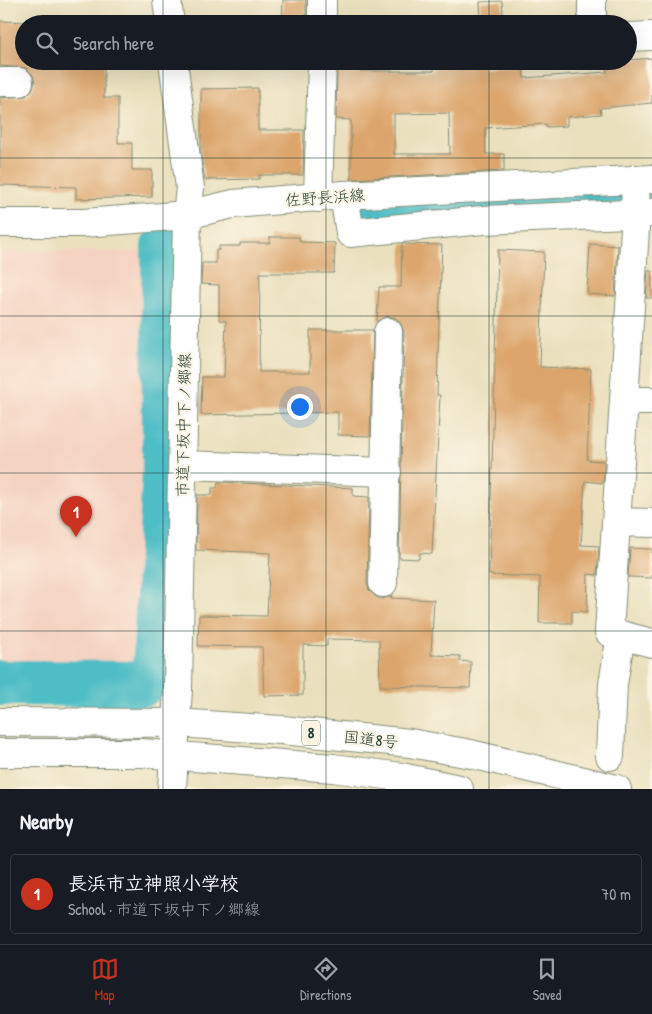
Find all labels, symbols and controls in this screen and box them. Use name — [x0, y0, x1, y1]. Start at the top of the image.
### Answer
search box — [15, 15, 637, 70]
icon: search — [33, 29, 61, 57]
text: Search here — [73, 30, 154, 56]
street label: 佐野長浜線 — [284, 183, 366, 211]
street label: 市道下坂中下ノ郷線 — [171, 353, 195, 497]
your location — [287, 394, 313, 420]
pin: 1 — [60, 496, 92, 537]
road number: 8 — [302, 720, 320, 746]
street label: 国道8号 — [343, 725, 399, 753]
text: Nearby — [20, 807, 73, 836]
text: 長浜市立神照小学校 — [68, 870, 239, 896]
text: 1 — [34, 883, 40, 905]
text: 70 m — [601, 883, 631, 905]
text: School · 市道下坂中下ノ郷線 — [68, 898, 260, 920]
tab: Map — [91, 955, 119, 1004]
tab: Directions — [300, 955, 351, 1004]
tab: Saved — [533, 955, 561, 1004]

